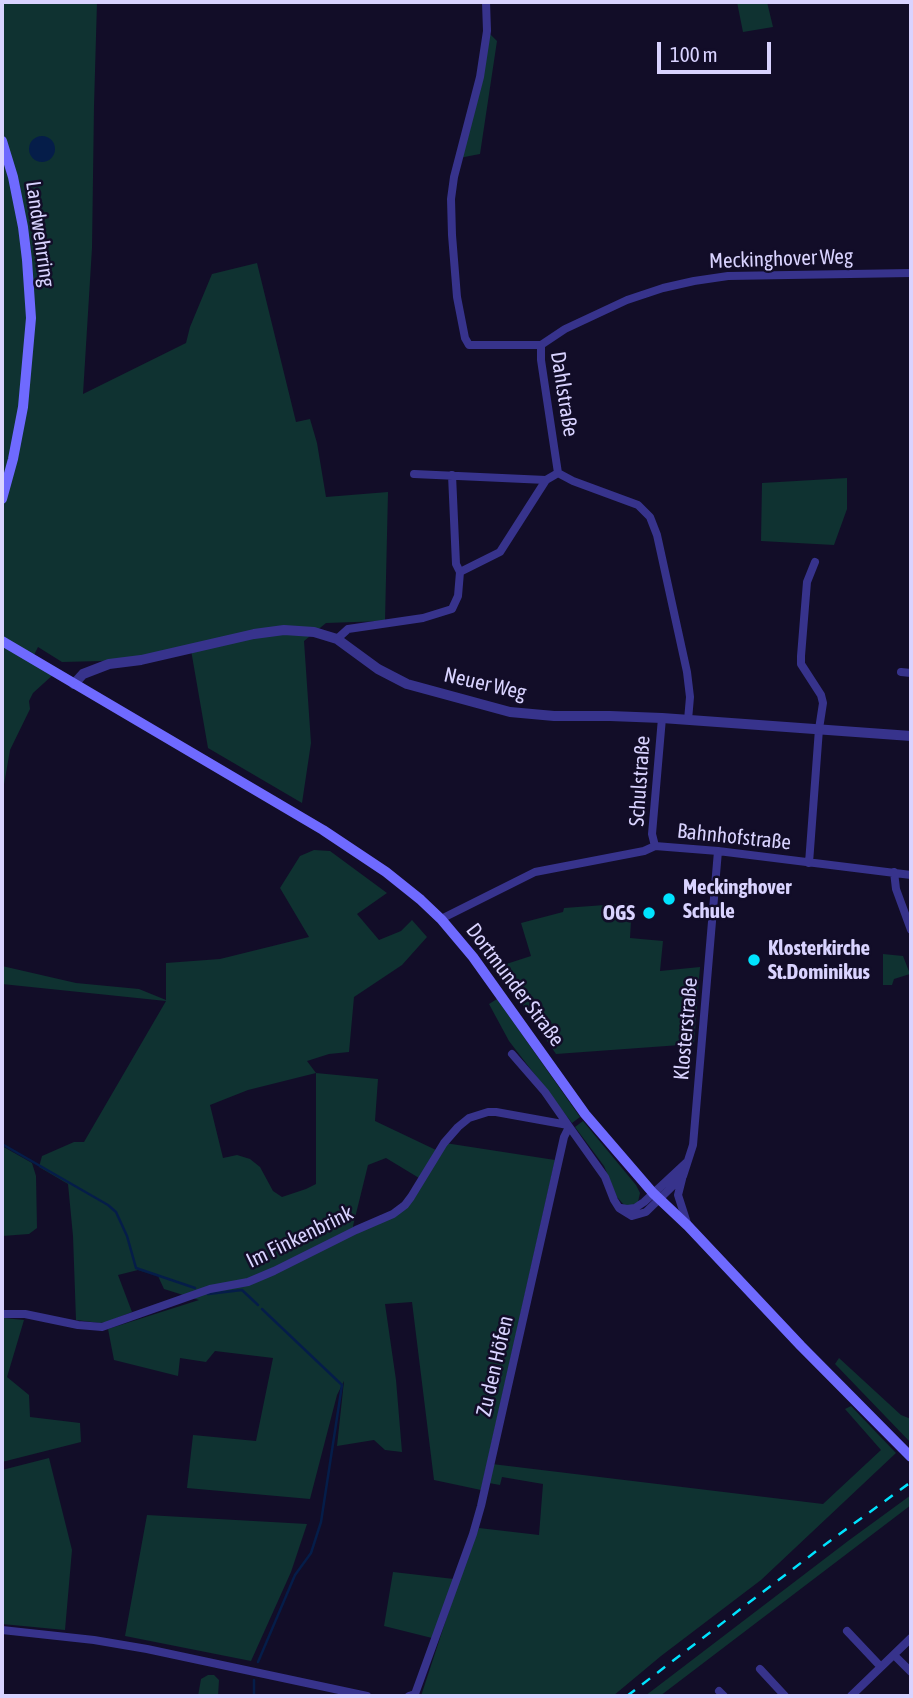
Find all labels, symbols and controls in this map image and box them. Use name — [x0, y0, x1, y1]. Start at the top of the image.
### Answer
scale bar — [661, 28, 775, 72]
text: 100 m — [670, 42, 718, 66]
street label: Landwehrring — [20, 180, 60, 288]
street label: Meckinghover Weg — [709, 244, 853, 274]
street label: Dahlstraße — [545, 350, 583, 438]
street label: Neuer Weg — [441, 662, 529, 706]
street label: Schulstraße — [624, 735, 656, 827]
street label: Bahnhofstraße — [676, 818, 792, 856]
place label: Meckinghover Schule — [683, 874, 791, 924]
marker: Meckinghover Schule — [661, 891, 677, 907]
place label: OGS — [603, 900, 635, 926]
marker: OGS — [641, 905, 657, 921]
street label: Dortmunder Straße — [461, 919, 569, 1051]
place label: Klosterkirche St.Dominikus — [768, 935, 870, 985]
marker: Klosterkirche St.Dominikus — [746, 952, 762, 968]
street label: Klosterstraße — [669, 977, 703, 1081]
street label: Im Finkenbrink — [242, 1200, 358, 1274]
street label: Zu den Höfen — [471, 1313, 519, 1419]

